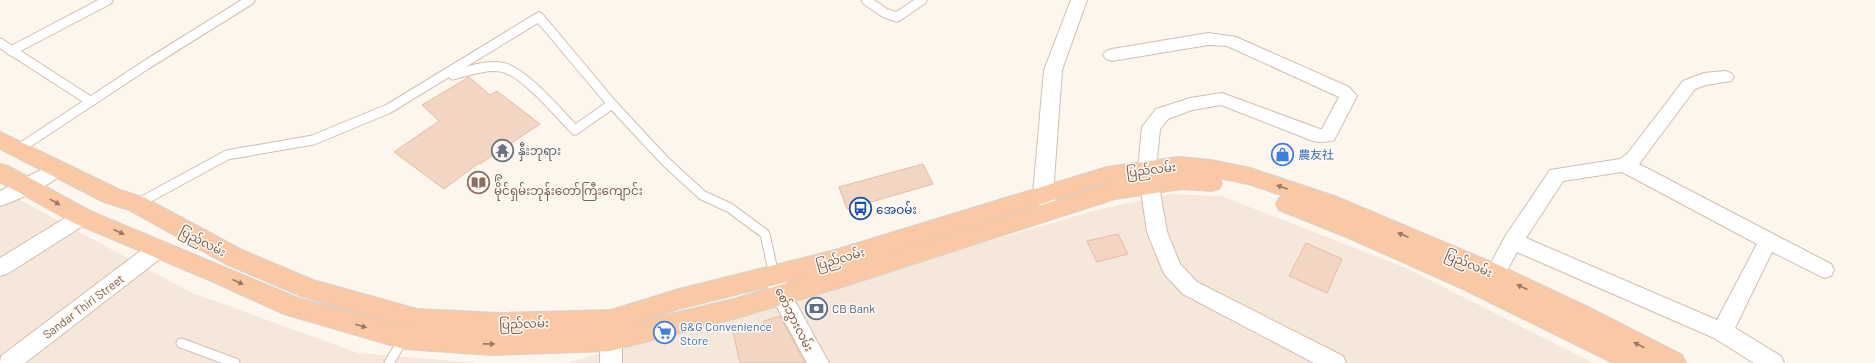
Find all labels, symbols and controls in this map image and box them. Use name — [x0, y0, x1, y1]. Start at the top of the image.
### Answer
temple icon: နှီးဘုရား — [490, 137, 516, 163]
shop icon: 農友社 — [1270, 141, 1296, 167]
place label: နှီးဘုရား — [518, 142, 561, 161]
place label: 農友社 — [1298, 147, 1334, 161]
street label: ပြည်လမ်း — [1125, 158, 1177, 183]
place label: ၉ မိုင်ရှမ်းဘုန်းတော်ကြီးကျောင်း — [494, 169, 643, 201]
library icon: ၉ မိုင်ရှမ်းဘုန်းတော်ကြီးကျောင်း — [465, 170, 491, 196]
one-way arrow — [1276, 183, 1288, 189]
bus stop icon: အေဝမ်း — [847, 196, 873, 222]
one-way arrow — [49, 199, 61, 205]
place label: အေဝမ်း — [876, 201, 917, 216]
street label: ပြည်လမ်း — [176, 223, 229, 262]
one-way arrow — [113, 229, 125, 235]
one-way arrow — [1397, 232, 1409, 238]
street label: ပြည်လမ်း — [814, 243, 867, 275]
street label: ပြည်လမ်း — [1442, 246, 1495, 283]
street label: Sandar Thiri Street — [40, 271, 126, 341]
one-way arrow — [233, 280, 245, 286]
street label: စော်ဘွားလမ်း — [769, 284, 818, 355]
one-way arrow — [1516, 284, 1528, 290]
bank icon: CB Bank — [803, 295, 829, 321]
place label: CB Bank — [832, 301, 875, 315]
street label: ပြည်လမ်း — [499, 314, 549, 335]
place label: G&G Convenience Store — [680, 319, 772, 347]
supermarket icon: G&G Convenience Store — [652, 320, 678, 346]
one-way arrow — [355, 323, 367, 329]
one-way arrow — [483, 340, 495, 347]
one-way arrow — [1633, 341, 1644, 348]

